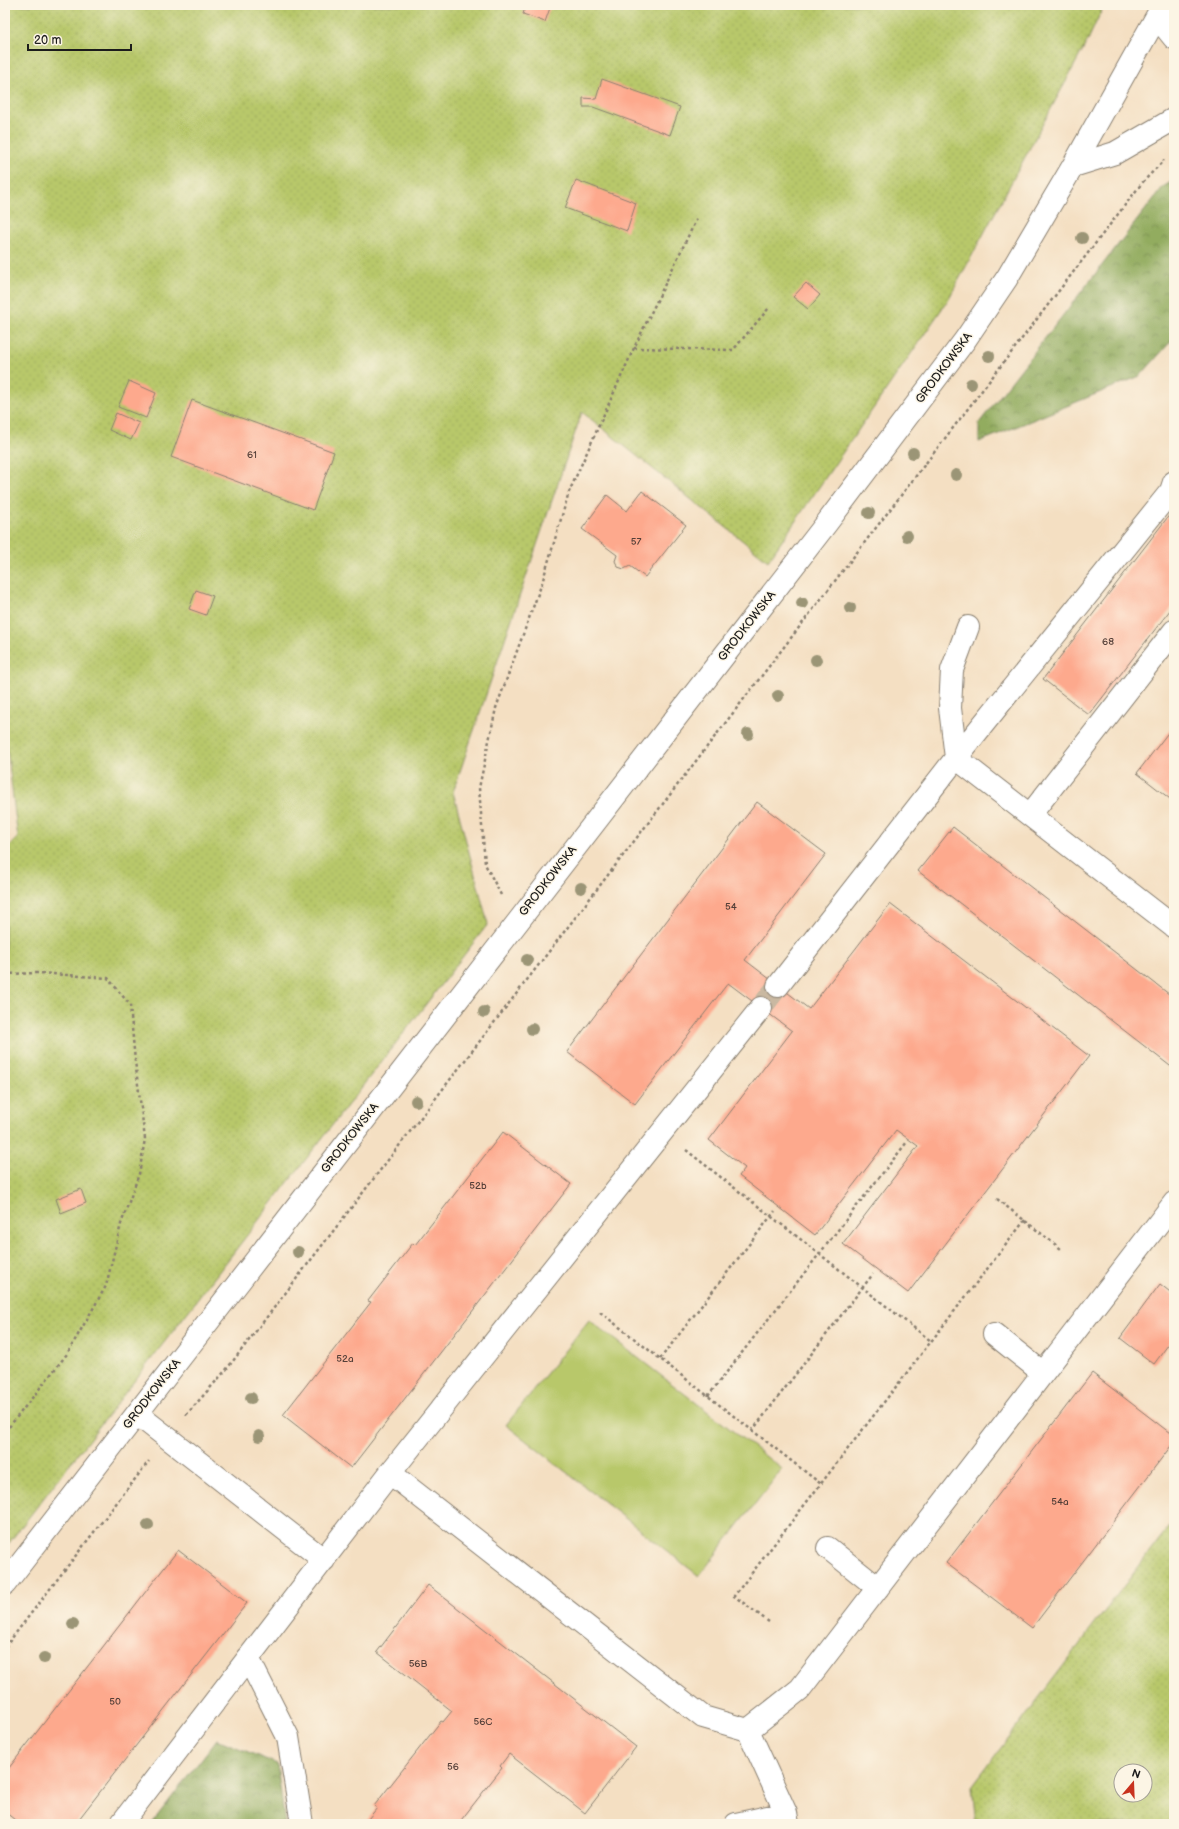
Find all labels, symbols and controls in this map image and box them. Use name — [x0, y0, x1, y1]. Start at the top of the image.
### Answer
scale bar — [28, 26, 131, 52]
text: 20 m — [34, 33, 61, 48]
street label: GRODKOWSKA — [912, 329, 976, 406]
house number: 61 — [247, 449, 257, 461]
house number: 57 — [631, 536, 641, 548]
street label: GRODKOWSKA — [715, 587, 780, 664]
house number: 68 — [1102, 636, 1114, 648]
street label: GRODKOWSKA — [516, 842, 581, 919]
house number: 54 — [725, 901, 737, 913]
street label: GRODKOWSKA — [318, 1099, 383, 1176]
house number: 52b — [469, 1180, 487, 1192]
house number: 52a — [336, 1353, 354, 1365]
street label: GRODKOWSKA — [120, 1355, 185, 1432]
house number: 54a — [1051, 1496, 1069, 1508]
house number: 56B — [409, 1658, 427, 1670]
house number: 50 — [109, 1696, 121, 1708]
house number: 56C — [474, 1716, 492, 1728]
house number: 56 — [447, 1761, 459, 1773]
north arrow — [1113, 1763, 1153, 1803]
text: N — [1130, 1767, 1142, 1782]

